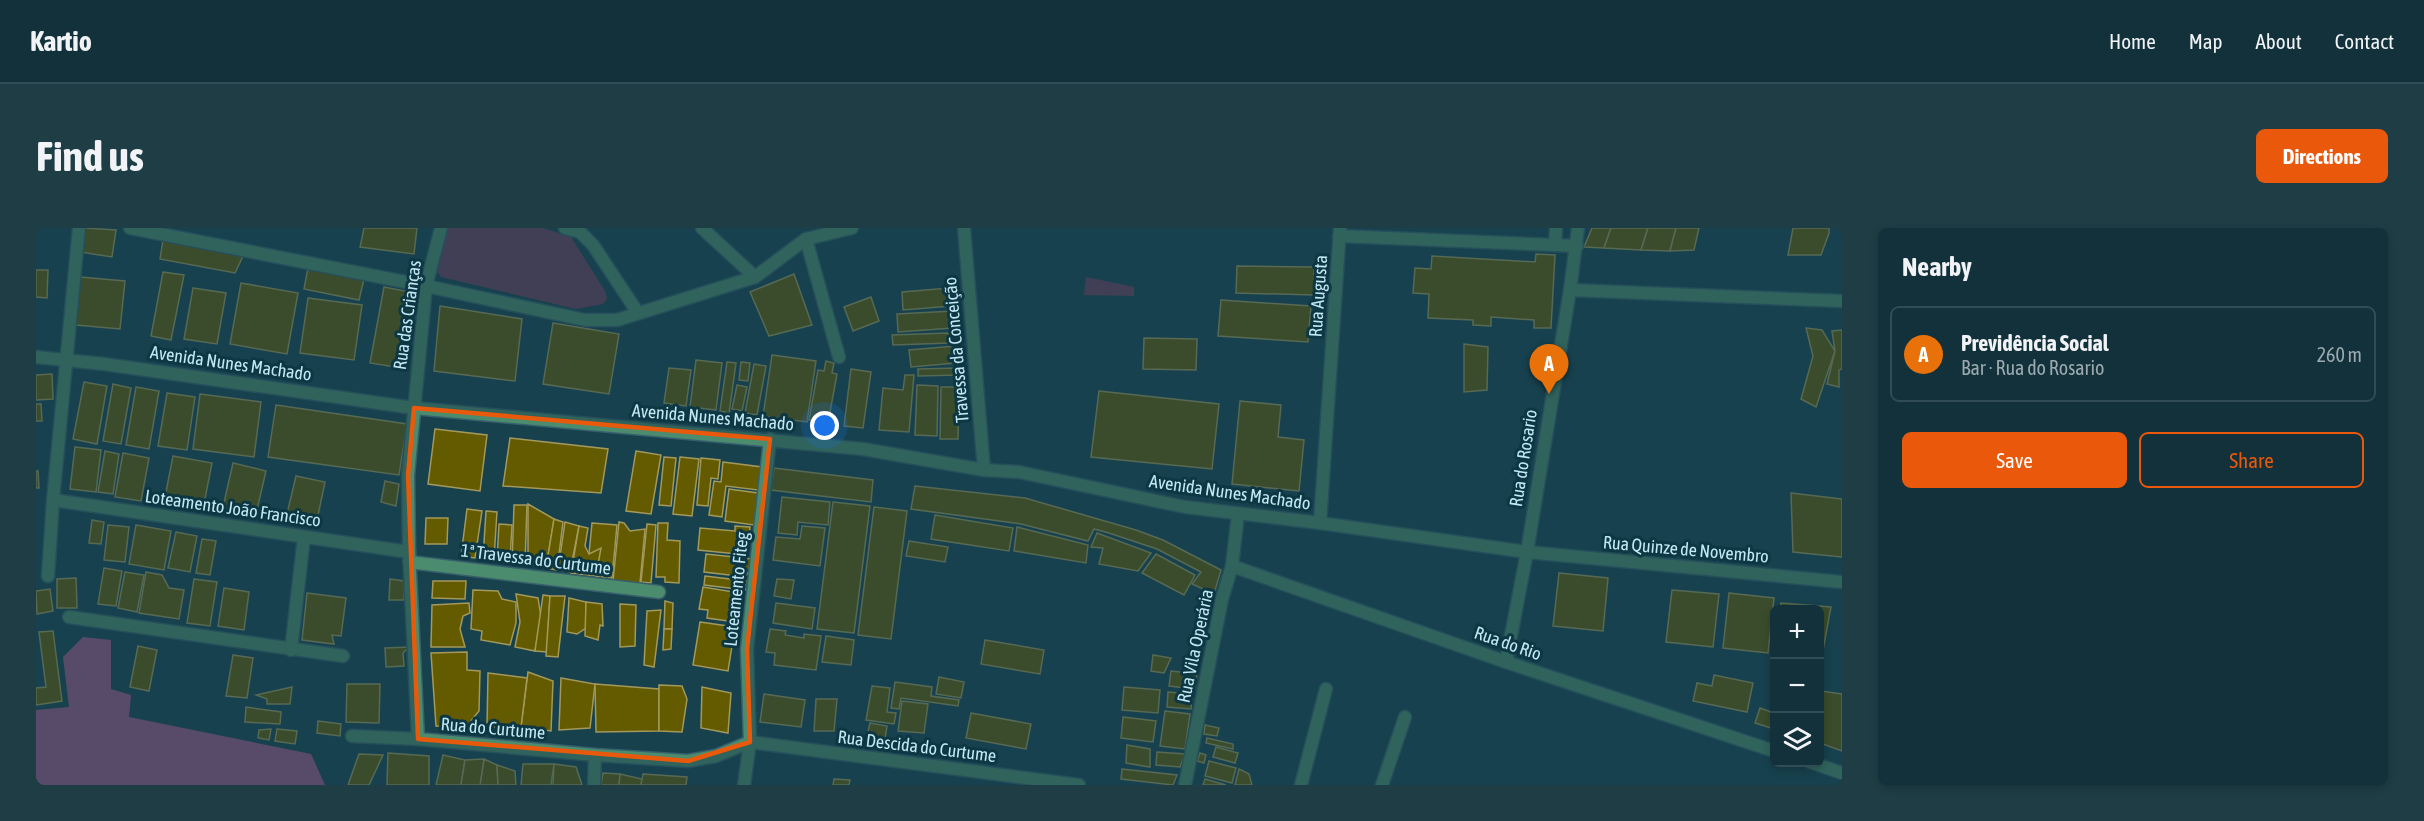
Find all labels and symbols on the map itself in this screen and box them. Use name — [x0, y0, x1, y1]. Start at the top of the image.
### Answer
street label: Rua Augusta — [1305, 254, 1331, 338]
street label: Rua das Crianças — [389, 259, 425, 371]
street label: Travessa da Conceição — [939, 276, 973, 424]
street label: Avenida Nunes Machado — [149, 341, 313, 385]
pin: A — [1530, 344, 1568, 394]
street label: Avenida Nunes Machado — [631, 399, 795, 435]
street label: Rua do Rosario — [1505, 408, 1541, 508]
your location — [810, 411, 839, 440]
street label: Avenida Nunes Machado — [1148, 470, 1312, 514]
street label: Loteamento João Francisco — [144, 485, 322, 531]
street label: Loteamento Fiteg — [720, 530, 752, 647]
street label: Rua Quinze de Novembro — [1602, 531, 1770, 567]
street label: 1ª Travessa do Curtume — [460, 539, 612, 579]
street label: Rua Vila Operária — [1173, 587, 1217, 705]
street label: Rua do Rio — [1472, 622, 1544, 664]
street label: Rua do Curtume — [440, 713, 546, 743]
street label: Rua Descida do Curtume — [836, 726, 998, 766]

